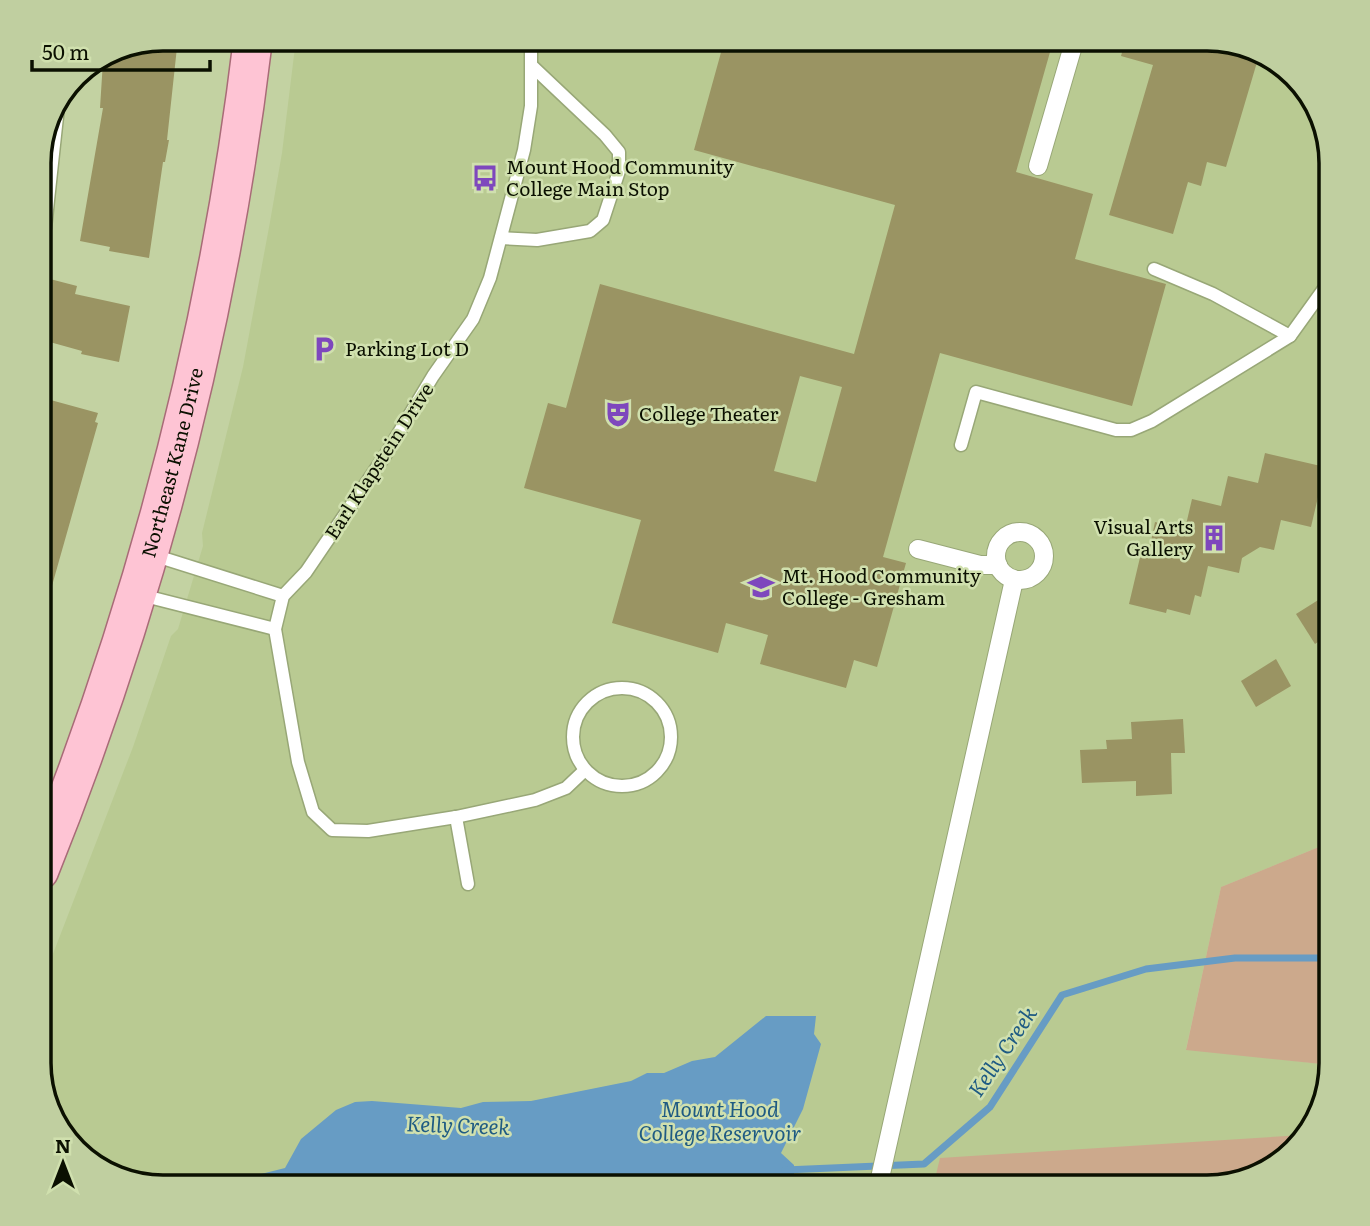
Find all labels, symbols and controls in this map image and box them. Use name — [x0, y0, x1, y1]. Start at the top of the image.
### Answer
scale bar — [32, 28, 210, 72]
text: 50 m — [42, 35, 89, 66]
place label: Mount Hood Community College Main Stop — [506, 152, 734, 202]
bus stop icon: Mount Hood Community College Main Stop — [470, 163, 500, 193]
parking icon: Parking Lot D — [309, 334, 339, 364]
place label: Parking Lot D — [345, 334, 469, 362]
street label: Northeast Kane Drive — [133, 365, 209, 561]
street label: Earl Klapstein Drive — [317, 377, 439, 544]
theatre icon: College Theater — [603, 399, 633, 429]
place label: College Theater — [639, 399, 779, 427]
place label: Visual Arts Gallery — [1094, 512, 1193, 562]
building icon: Visual Arts Gallery — [1199, 523, 1229, 553]
place label: Mt. Hood Community College - Gresham — [782, 561, 981, 611]
school or university icon: Mt. Hood Community College - Gresham — [746, 572, 776, 602]
water label: Kelly Creek — [959, 999, 1043, 1102]
water label: Mount Hood College Reservoir — [638, 1092, 802, 1147]
water label: Kelly Creek — [406, 1106, 511, 1141]
north arrow — [28, 1128, 98, 1198]
text: N — [55, 1131, 71, 1159]

